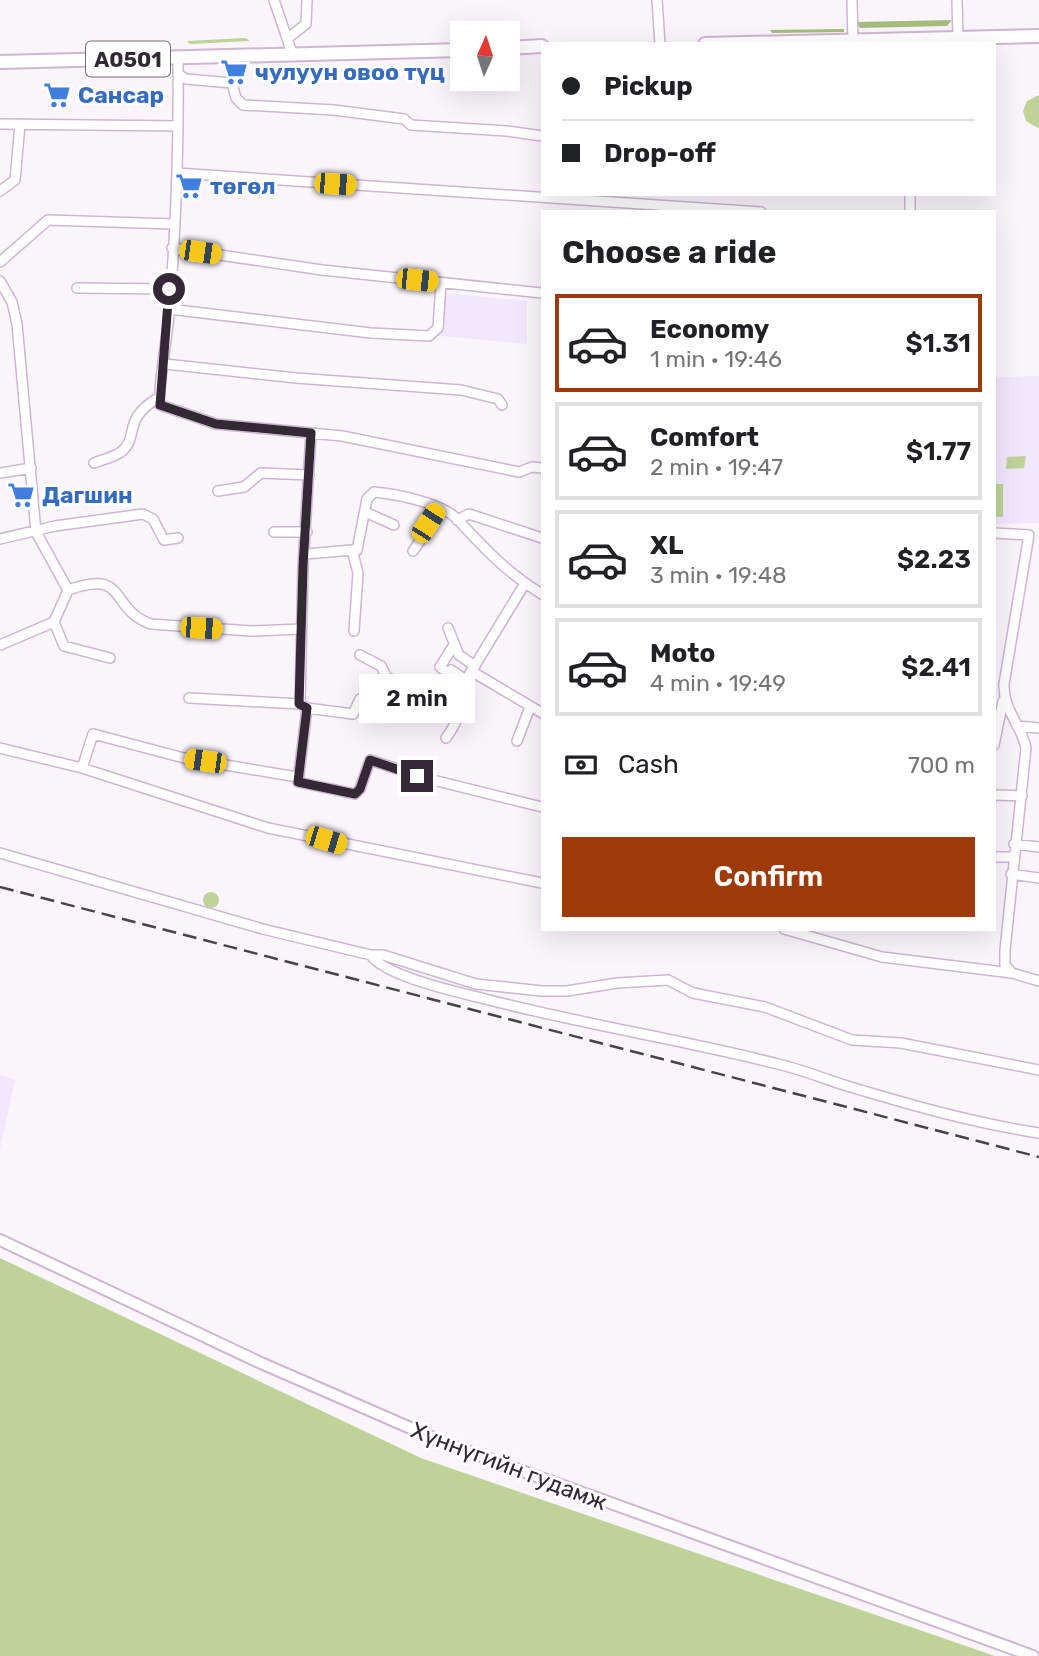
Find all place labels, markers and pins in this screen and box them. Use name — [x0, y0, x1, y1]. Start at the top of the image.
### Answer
supermarket icon: чулуун овоо түц — [219, 57, 249, 87]
place label: чулуун овоо түц — [255, 58, 445, 86]
supermarket icon: Сансар — [42, 80, 72, 110]
place label: Сансар — [78, 81, 164, 109]
supermarket icon: төгөл — [174, 171, 204, 201]
place label: төгөл — [210, 172, 276, 200]
supermarket icon: Дагшин — [6, 480, 36, 510]
place label: Дагшин — [42, 481, 133, 509]

